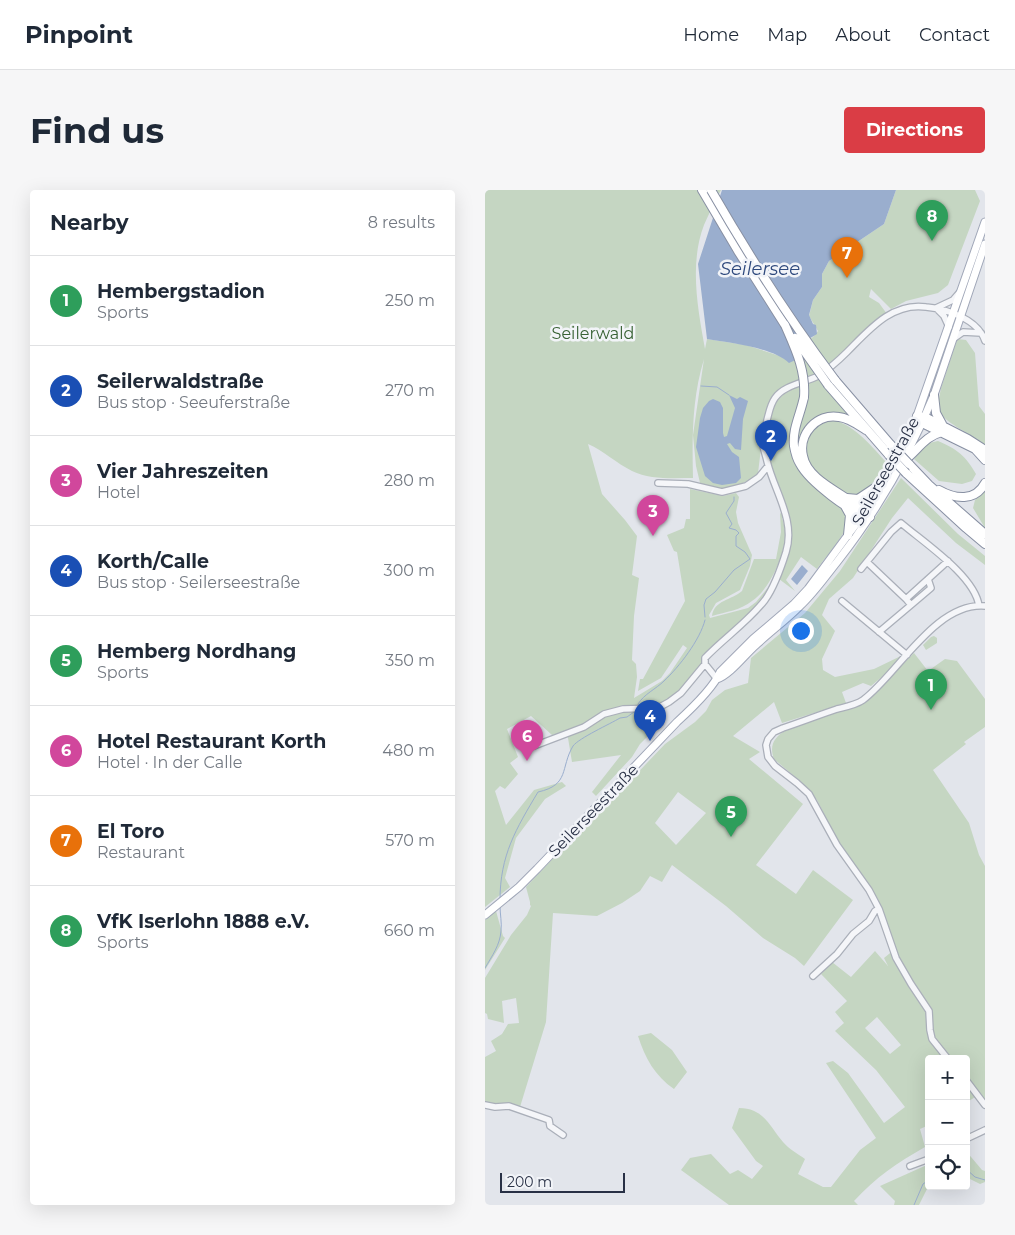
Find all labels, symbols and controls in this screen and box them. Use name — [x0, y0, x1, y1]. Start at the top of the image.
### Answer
text: Pinpoint — [25, 20, 133, 49]
text: Home — [683, 24, 739, 46]
text: Map — [767, 24, 807, 46]
text: About — [835, 24, 891, 46]
text: Contact — [919, 24, 990, 46]
button: Directions — [844, 107, 985, 153]
text: Find us — [30, 109, 164, 152]
pin: 8 — [916, 200, 948, 241]
text: Nearby — [50, 210, 129, 235]
text: 8 results — [368, 213, 435, 232]
pin: 7 — [831, 237, 863, 278]
water label: Seilersee — [720, 258, 800, 280]
text: Hembergstadion — [97, 280, 265, 303]
text: 1 — [63, 291, 69, 310]
text: 250 m — [385, 291, 435, 310]
text: Sports — [97, 303, 149, 322]
park label: Seilerwald — [552, 324, 634, 343]
text: Seilerwaldstraße — [97, 370, 264, 393]
text: 2 — [61, 381, 71, 400]
text: 270 m — [385, 381, 435, 400]
text: Bus stop · Seeuferstraße — [97, 393, 290, 412]
street label: Seilerseestraße — [848, 414, 923, 529]
pin: 2 — [755, 420, 787, 461]
text: Vier Jahreszeiten — [97, 460, 269, 483]
text: 3 — [61, 471, 71, 490]
text: 280 m — [384, 471, 435, 490]
text: Hotel — [97, 483, 140, 502]
pin: 3 — [637, 495, 669, 536]
text: Korth/Calle — [97, 550, 209, 573]
text: 4 — [60, 561, 72, 580]
text: 300 m — [384, 561, 435, 580]
text: Bus stop · Seilerseestraße — [97, 573, 300, 592]
your location — [788, 618, 814, 644]
text: Hemberg Nordhang — [97, 640, 296, 663]
text: 5 — [61, 651, 71, 670]
text: 350 m — [385, 651, 435, 670]
text: Sports — [97, 663, 149, 682]
pin: 1 — [915, 669, 947, 710]
pin: 4 — [634, 700, 666, 741]
pin: 6 — [511, 720, 543, 761]
text: Hotel Restaurant Korth — [97, 730, 326, 753]
text: 6 — [61, 741, 71, 760]
text: 480 m — [382, 741, 435, 760]
text: Hotel · In der Calle — [97, 753, 243, 772]
street label: Seilerseestraße — [544, 760, 642, 861]
pin: 5 — [715, 796, 747, 837]
text: El Toro — [97, 820, 164, 843]
text: 7 — [61, 831, 71, 850]
text: 570 m — [385, 831, 435, 850]
text: Restaurant — [97, 843, 185, 862]
text: VfK Iserlohn 1888 e.V. — [97, 910, 309, 933]
text: 8 — [61, 921, 71, 940]
text: 660 m — [384, 921, 435, 940]
text: Sports — [97, 933, 149, 952]
map controls — [925, 1055, 970, 1190]
button: + — [925, 1055, 970, 1100]
button: − — [925, 1100, 970, 1145]
button: locate — [925, 1145, 970, 1190]
scale bar — [500, 1170, 625, 1193]
text: 200 m — [507, 1173, 552, 1191]

